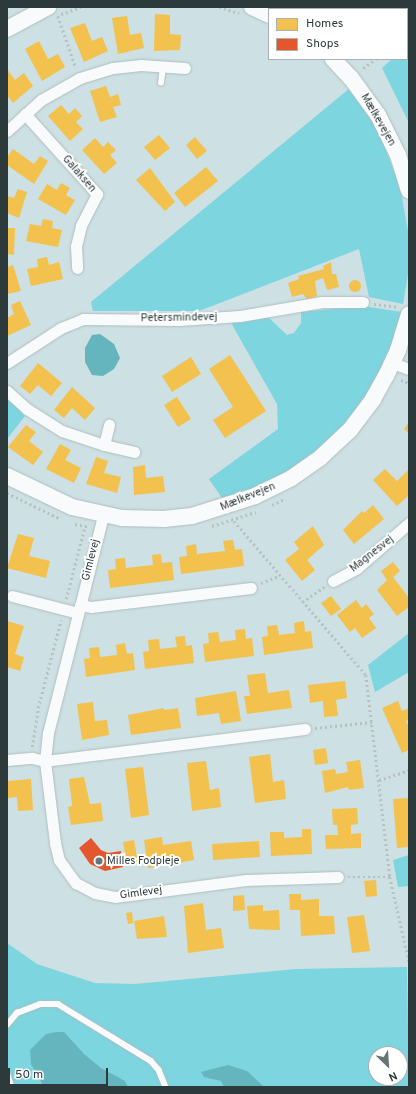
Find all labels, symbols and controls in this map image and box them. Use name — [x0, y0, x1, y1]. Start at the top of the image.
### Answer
legend — [268, 8, 408, 60]
text: Homes — [306, 16, 343, 32]
text: Shops — [306, 36, 339, 52]
street label: Mælkevejen — [358, 91, 398, 149]
street label: Galaksen — [59, 153, 99, 195]
street label: Petersmindevej — [140, 311, 218, 325]
street label: Mælkevejen — [218, 480, 278, 514]
street label: Magnesvej — [347, 533, 397, 575]
street label: Gimlevej — [79, 538, 103, 582]
place label: Milles Fodpleje — [107, 854, 179, 868]
marker: Milles Fodpleje — [94, 856, 104, 866]
street label: Gimlevej — [119, 884, 163, 902]
north arrow — [368, 1046, 408, 1086]
scale bar — [10, 1060, 110, 1086]
text: 50 m — [15, 1067, 43, 1083]
text: N — [386, 1068, 399, 1084]

